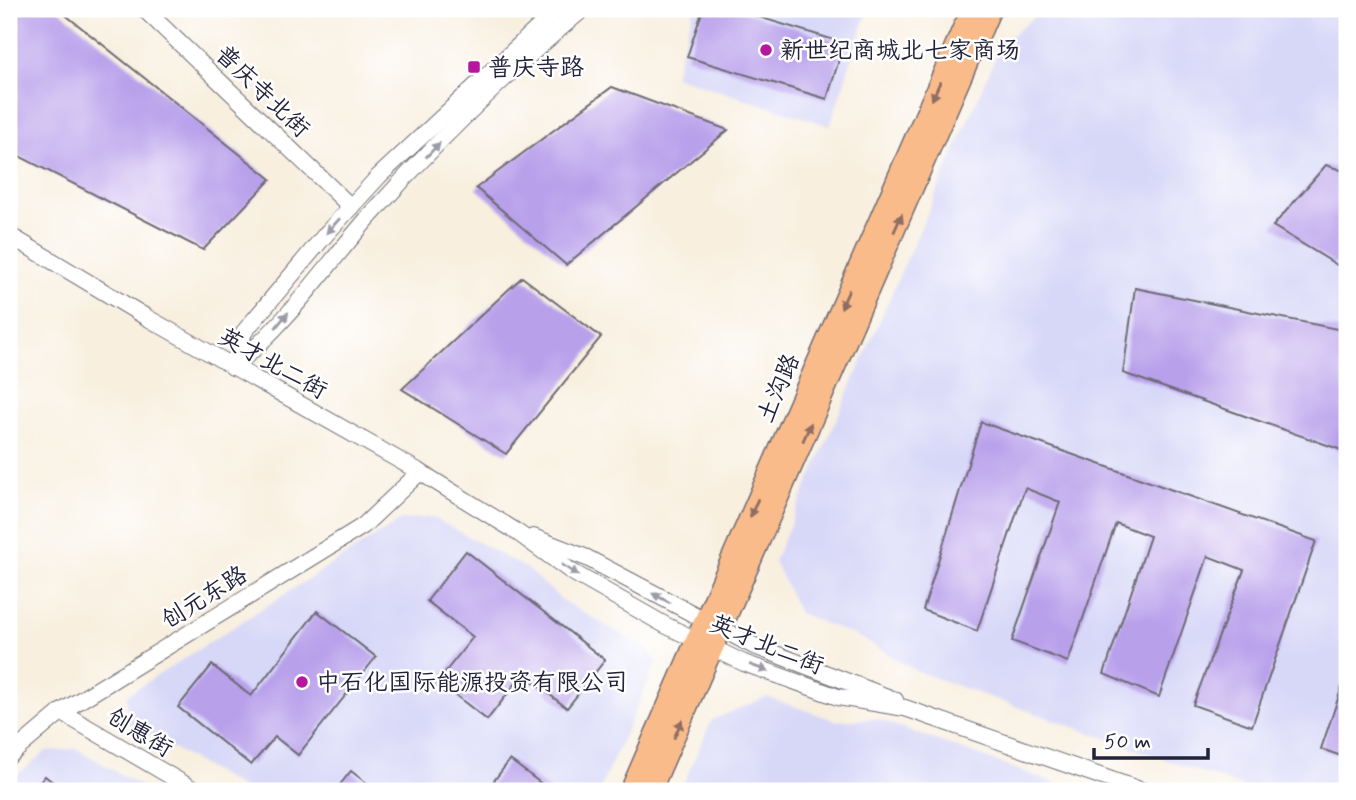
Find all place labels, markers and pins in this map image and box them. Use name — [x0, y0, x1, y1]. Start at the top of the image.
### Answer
place label: 新世纪商城北七家商场 — [780, 36, 1020, 67]
marker: 新世纪商城北七家商场 — [758, 42, 774, 58]
place label: 普庆寺路 — [488, 53, 584, 84]
marker: 普庆寺路 — [466, 59, 482, 75]
place label: 中石化国际能源投资有限公司 — [316, 668, 628, 699]
marker: 中石化国际能源投资有限公司 — [294, 674, 310, 690]

